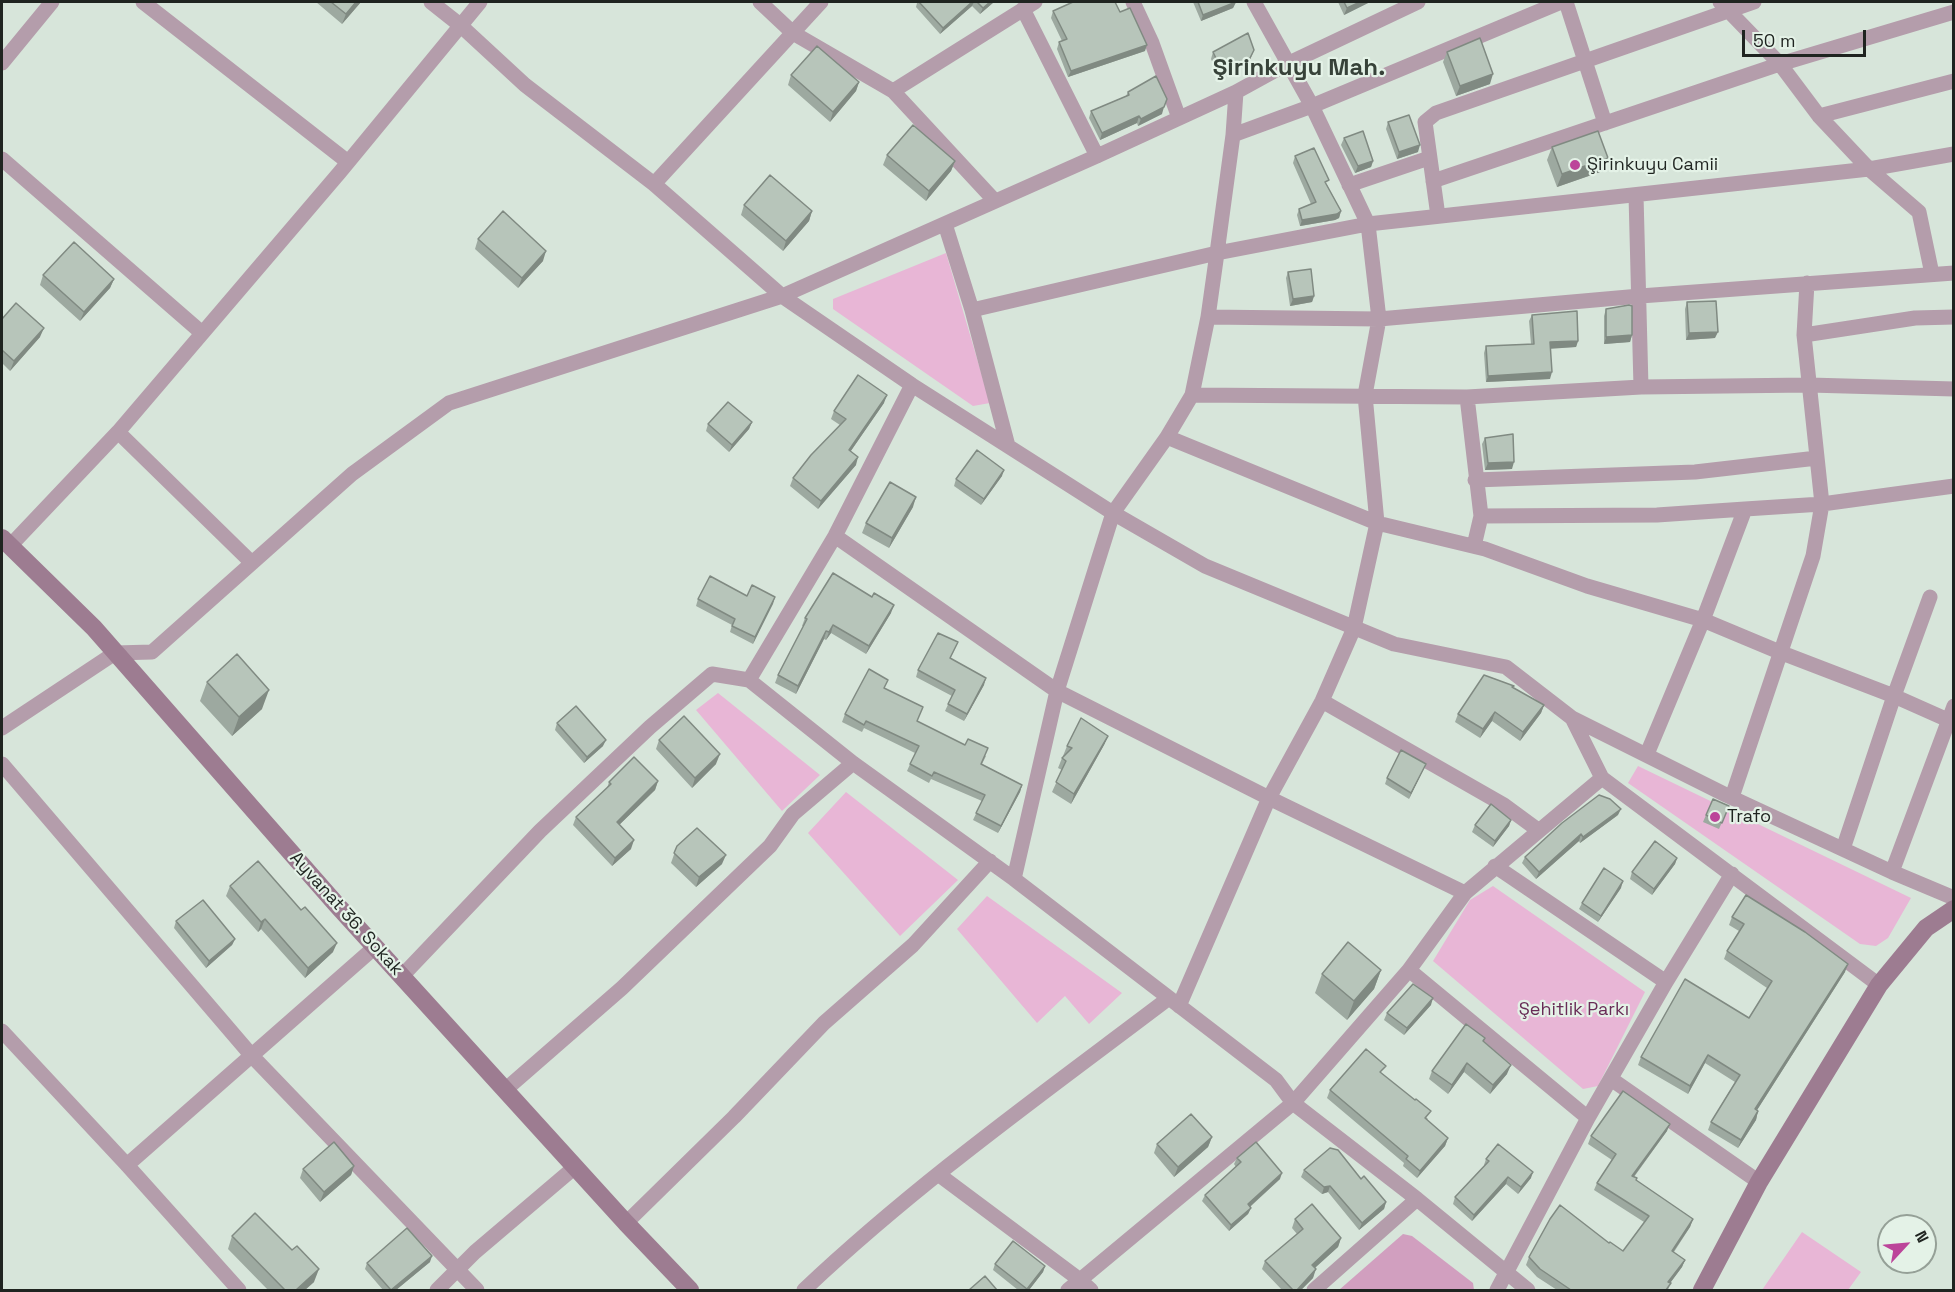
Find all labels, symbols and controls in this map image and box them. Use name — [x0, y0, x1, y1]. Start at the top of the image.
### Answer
scale bar — [1745, 18, 1870, 56]
text: 50 m — [1753, 29, 1795, 52]
district label: Şirinkuyu Mah. — [1213, 54, 1385, 82]
place label: Şirinkuyu Camii — [1587, 154, 1718, 176]
marker: Şirinkuyu Camii — [1568, 158, 1582, 172]
place label: Trafo — [1727, 806, 1771, 828]
marker: Trafo — [1708, 810, 1722, 824]
street label: Ayvanat 36. Sokak — [285, 848, 407, 980]
park label: Şehitlik Parkı — [1519, 999, 1629, 1021]
north arrow — [1877, 1214, 1937, 1274]
text: N — [1910, 1227, 1934, 1246]

